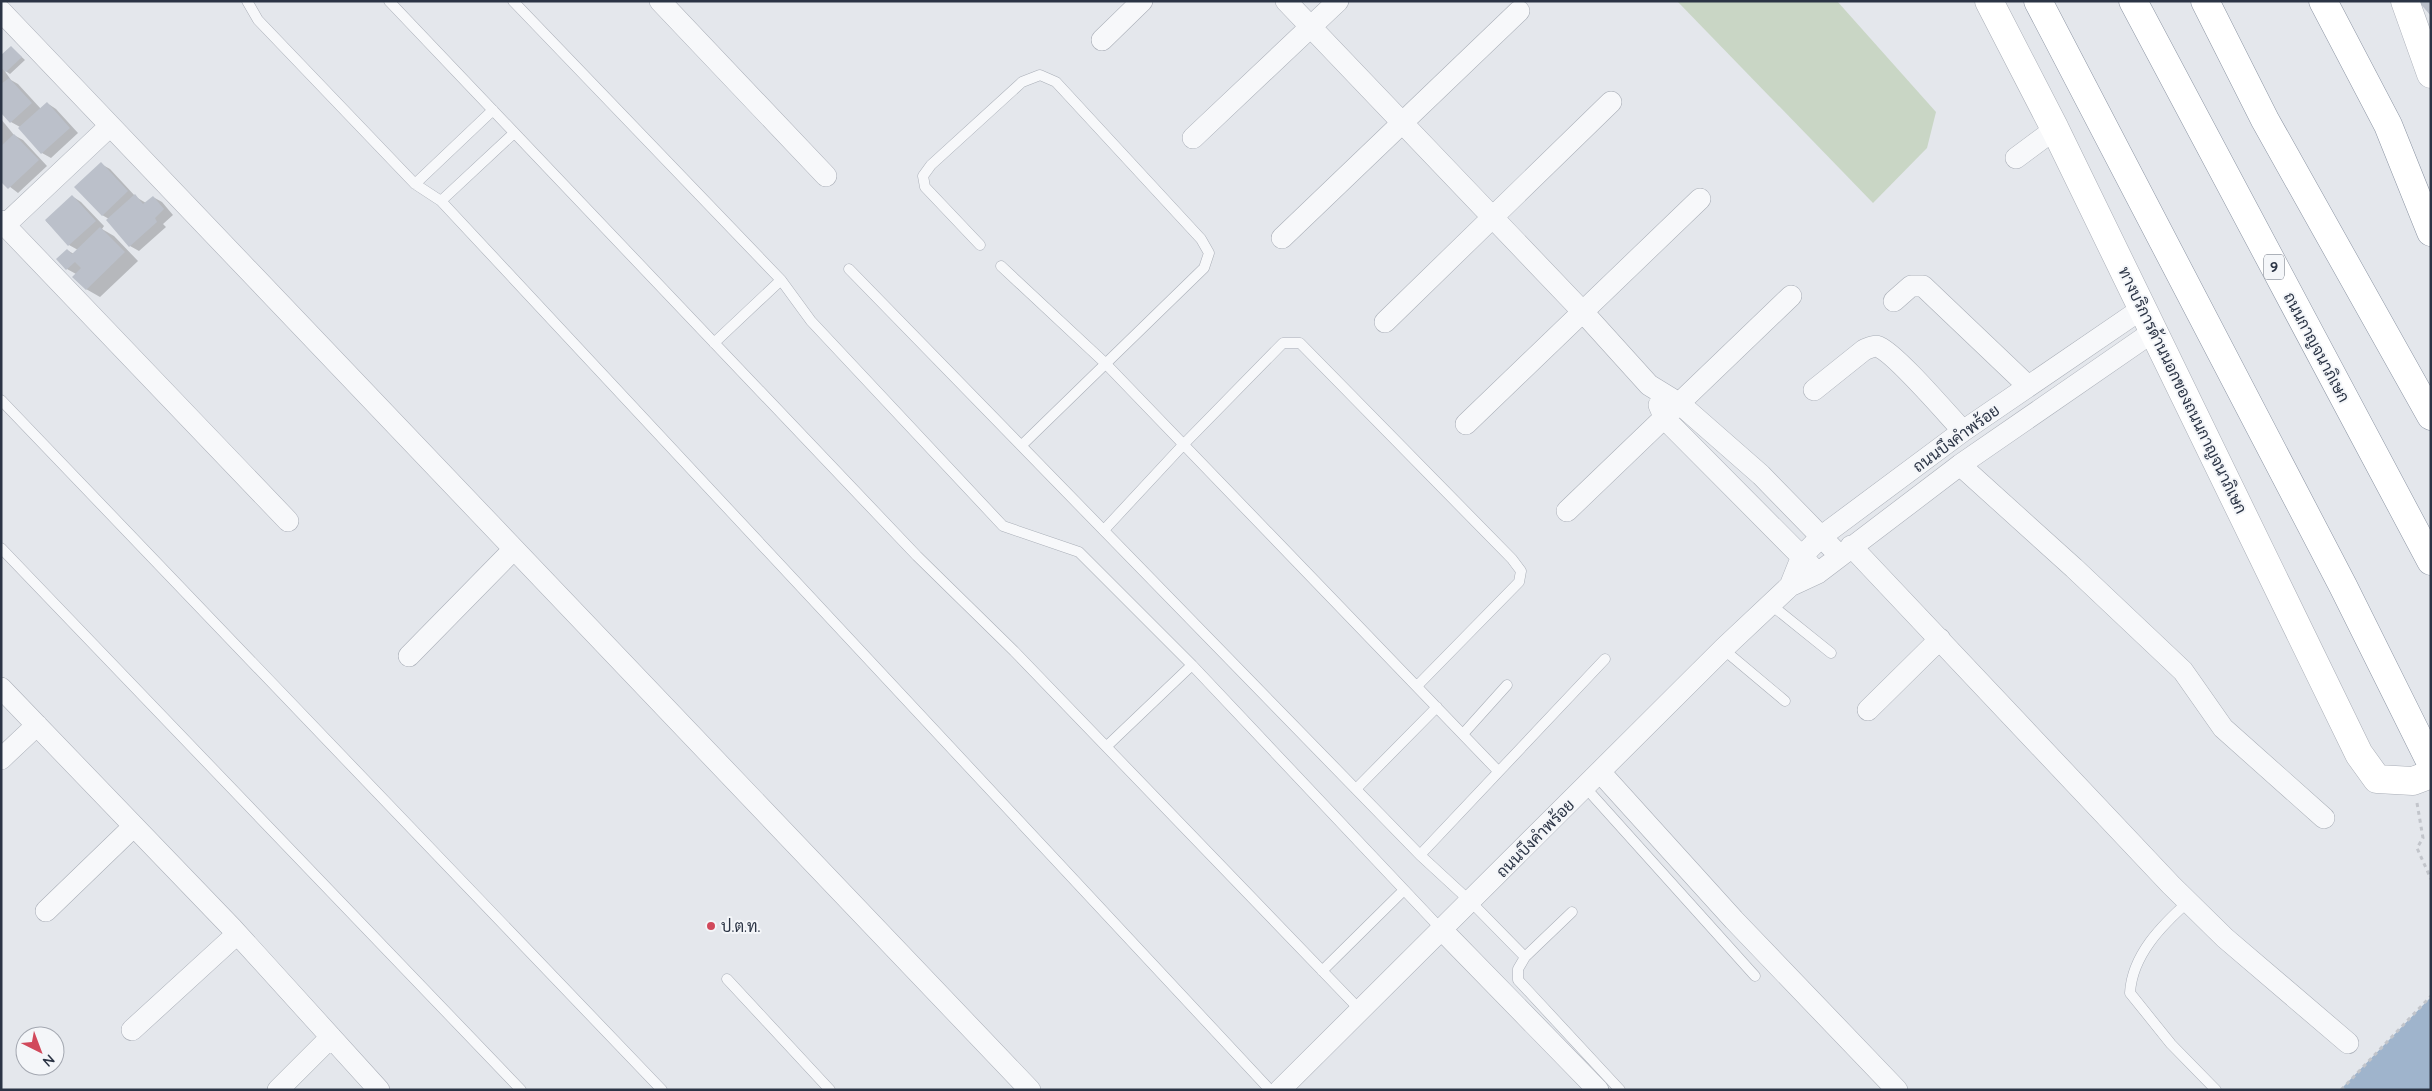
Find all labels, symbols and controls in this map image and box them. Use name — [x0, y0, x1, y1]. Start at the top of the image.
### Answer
road number: 9 — [2264, 254, 2284, 280]
street label: ทางบริการด้านนอกของถนนกาญจนาภิเษก — [2114, 263, 2252, 517]
street label: ถนนกาญจนาภิเษก — [2280, 289, 2354, 405]
street label: ถนนบึงคำพร้อย — [1909, 400, 2003, 476]
street label: ถนนบึงคำพร้อย — [1492, 795, 1578, 881]
place label: ป.ต.ท. — [721, 916, 760, 936]
marker: ป.ต.ท. — [705, 920, 717, 932]
north arrow — [15, 1026, 65, 1076]
text: N — [39, 1051, 59, 1071]

